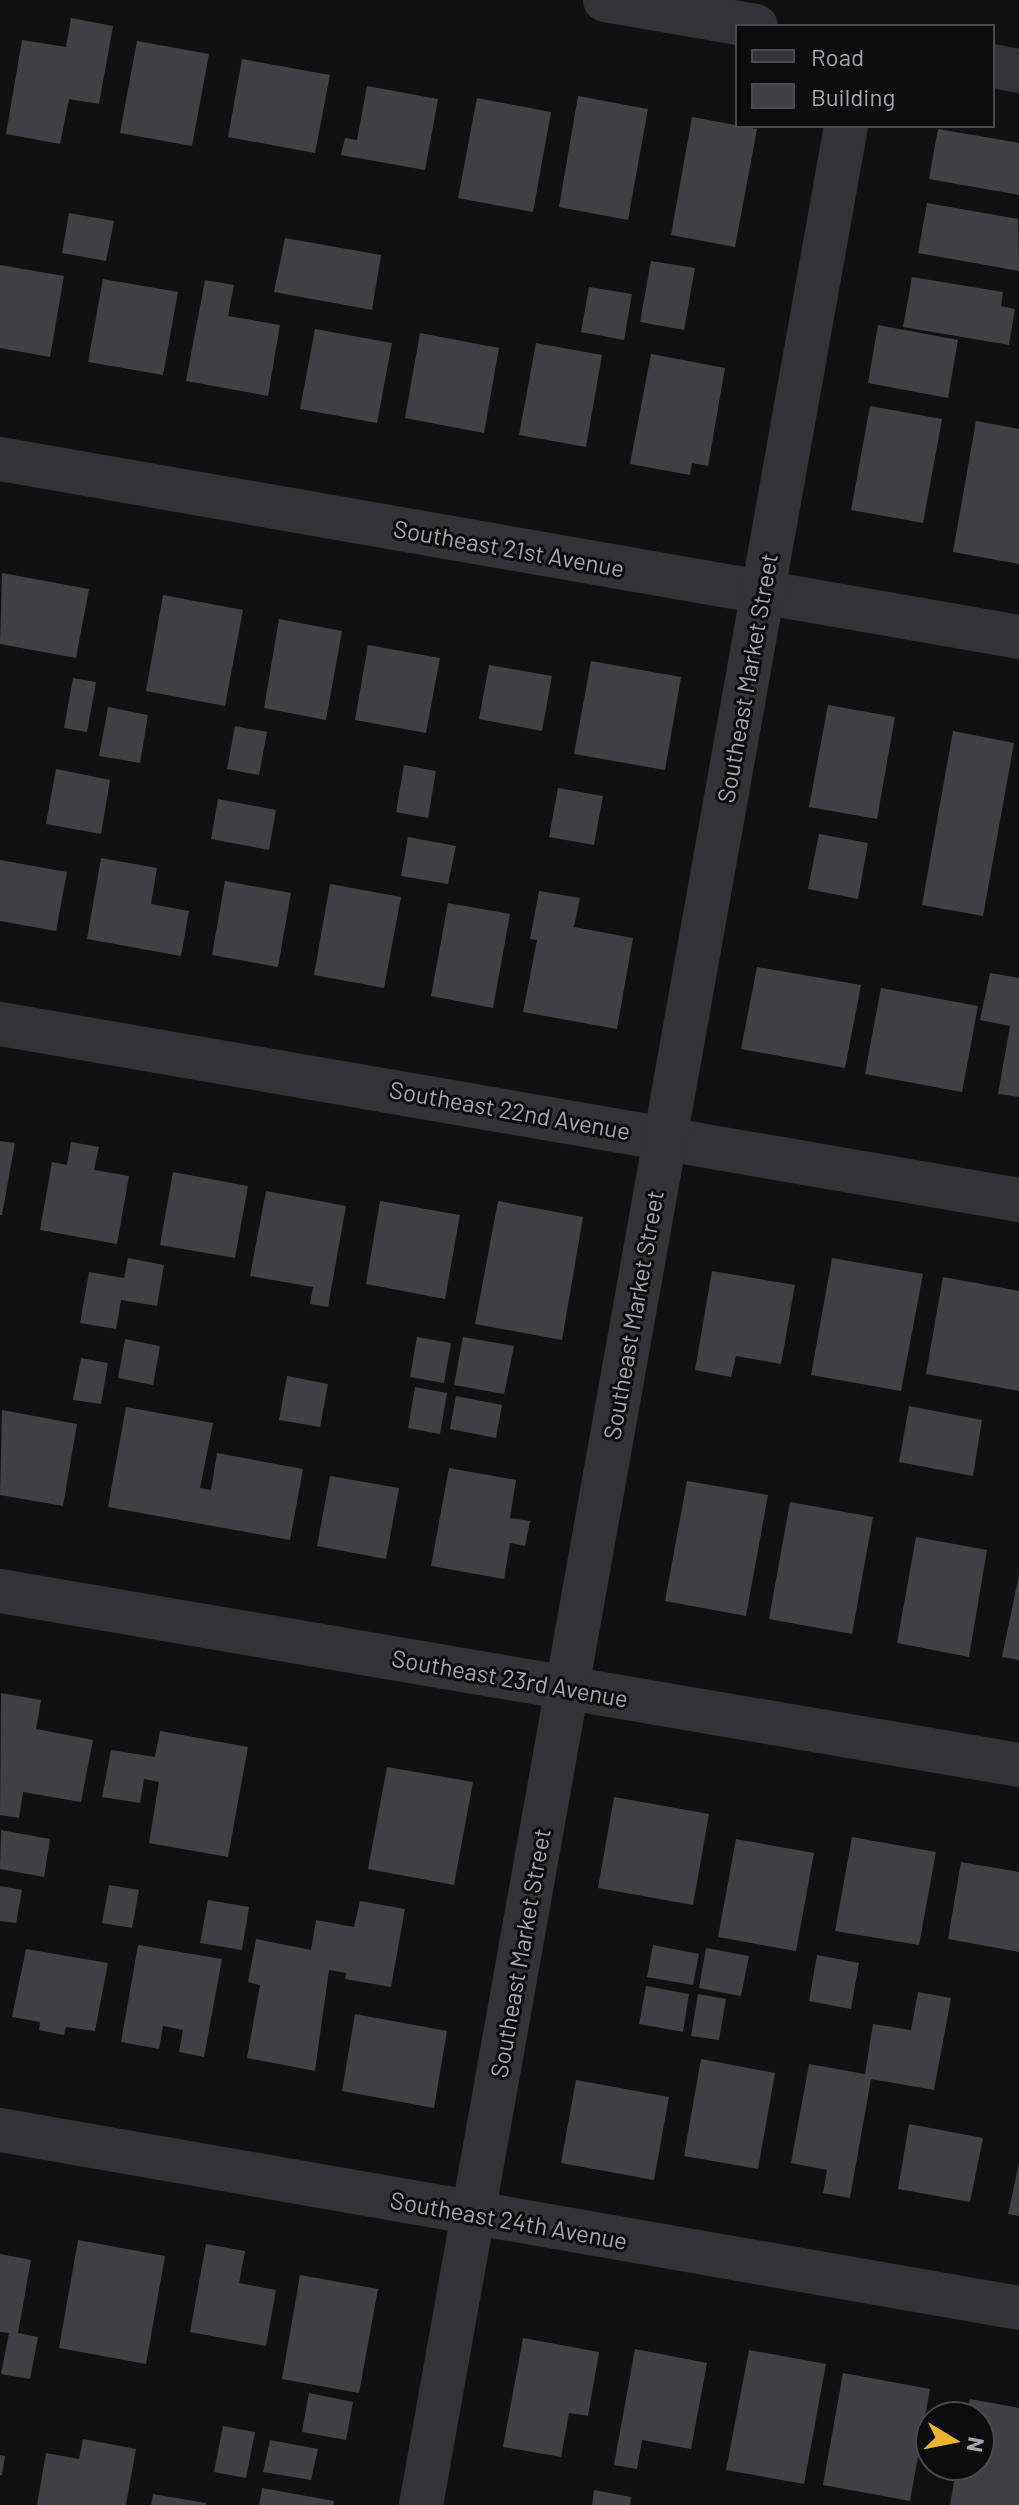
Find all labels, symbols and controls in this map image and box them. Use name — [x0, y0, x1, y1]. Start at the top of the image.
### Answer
legend — [735, 24, 995, 128]
text: Road — [811, 42, 864, 71]
text: Building — [811, 82, 895, 111]
street label: Southeast 21st Avenue — [391, 514, 627, 582]
street label: Southeast Market Street — [711, 551, 783, 805]
street label: Southeast 22nd Avenue — [387, 1075, 633, 1145]
street label: Southeast Market Street — [597, 1188, 669, 1442]
street label: Southeast 23rd Avenue — [390, 1643, 630, 1713]
street label: Southeast Market Street — [484, 1826, 556, 2080]
street label: Southeast 24th Avenue — [388, 2185, 630, 2255]
north arrow — [915, 2401, 995, 2481]
text: N — [963, 2435, 991, 2454]

